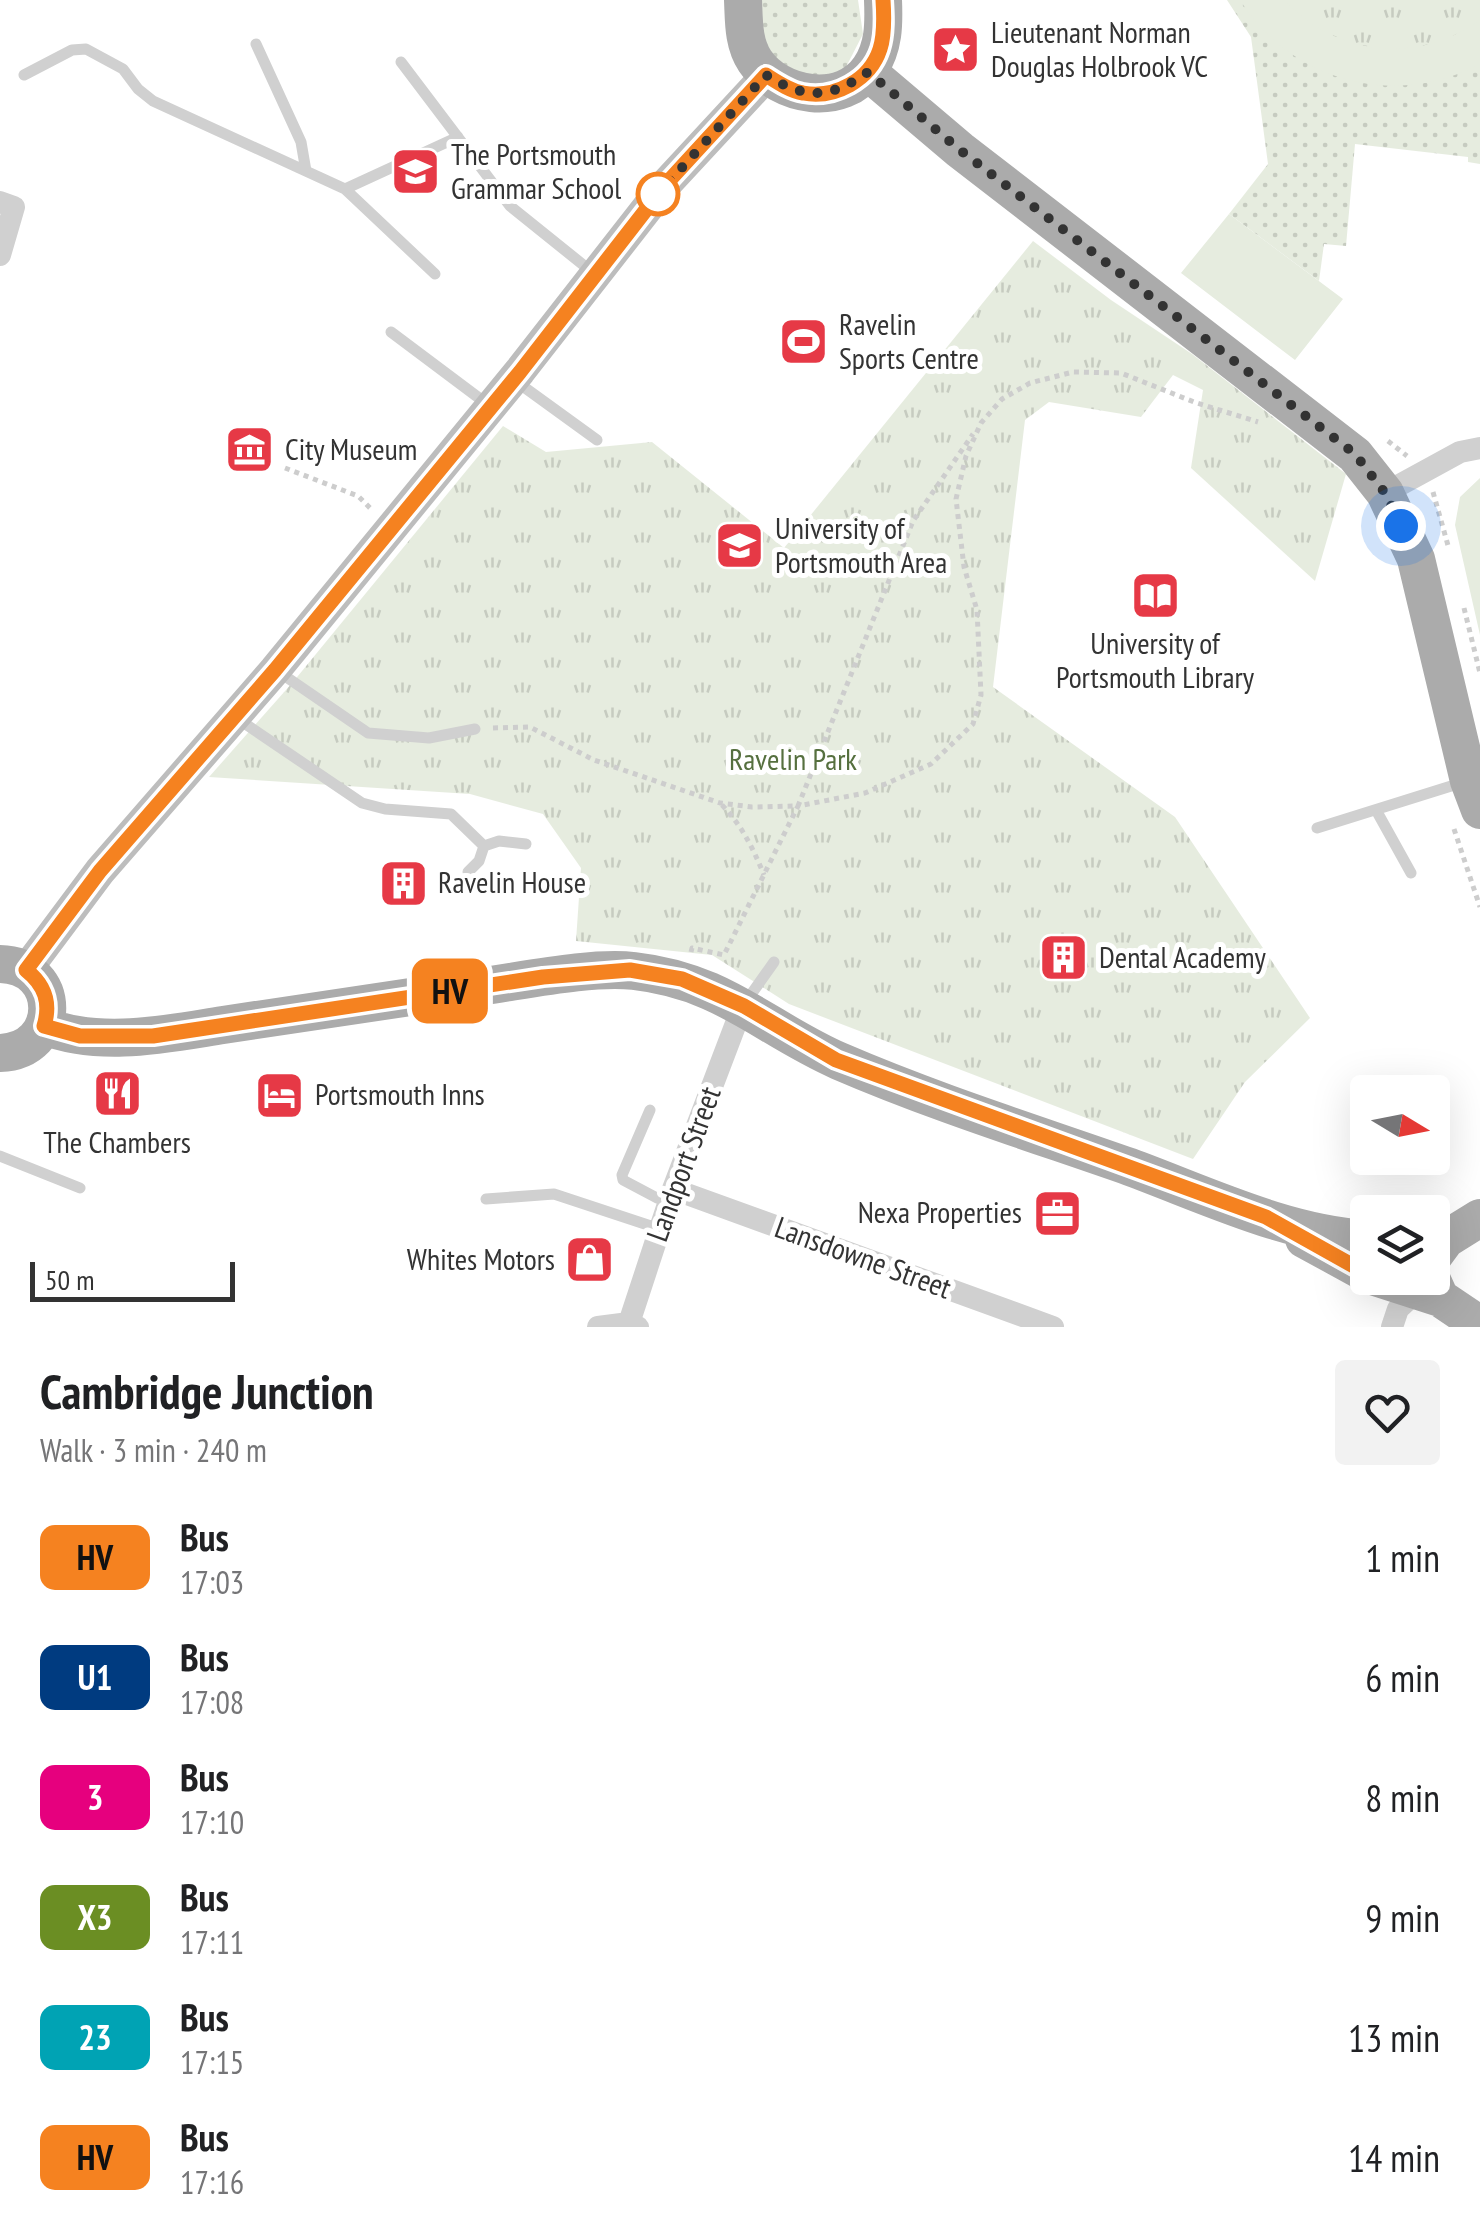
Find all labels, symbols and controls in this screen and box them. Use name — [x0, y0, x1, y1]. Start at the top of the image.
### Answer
place label: Lieutenant Norman Douglas Holbrook VC — [991, 12, 1208, 85]
place icon: Lieutenant Norman Douglas Holbrook VC — [930, 24, 982, 76]
place label: The Portsmouth Grammar School — [451, 134, 621, 207]
school or university icon: The Portsmouth Grammar School — [390, 146, 442, 198]
unlabelled marker — [637, 173, 679, 215]
place label: Ravelin Sports Centre — [839, 304, 979, 377]
sports icon: Ravelin Sports Centre — [778, 316, 830, 368]
museum icon: City Museum — [224, 424, 276, 476]
place label: City Museum — [285, 429, 417, 468]
your location — [1376, 501, 1426, 551]
place label: University of Portsmouth Area — [775, 508, 947, 581]
school or university icon: University of Portsmouth Area — [714, 520, 766, 572]
library icon: University of Portsmouth Library — [1129, 569, 1181, 621]
place label: University of Portsmouth Library — [1056, 623, 1255, 696]
park label: Ravelin Park — [729, 739, 857, 778]
building icon: Ravelin House — [377, 857, 429, 909]
place label: Ravelin House — [438, 862, 586, 901]
building icon: Dental Academy — [1038, 932, 1090, 984]
place label: Dental Academy — [1099, 937, 1267, 976]
line badge: HV — [405, 958, 495, 1024]
text: HV — [432, 968, 468, 1014]
restaurant icon: The Chambers — [91, 1068, 143, 1120]
hotel icon: Portsmouth Inns — [254, 1069, 306, 1121]
place label: Portsmouth Inns — [315, 1074, 485, 1113]
north arrow — [1350, 1075, 1450, 1175]
map controls — [1350, 1075, 1450, 1295]
street label: Landport Street — [637, 1080, 729, 1246]
place label: The Chambers — [43, 1122, 191, 1161]
office icon: Nexa Properties — [1031, 1187, 1083, 1239]
place label: Nexa Properties — [858, 1192, 1022, 1231]
button: layers — [1350, 1195, 1450, 1295]
street label: Lansdowne Street — [770, 1207, 958, 1307]
shop icon: Whites Motors — [564, 1234, 616, 1286]
place label: Whites Motors — [407, 1239, 555, 1278]
scale bar — [30, 1257, 235, 1302]
text: 50 m — [45, 1261, 94, 1298]
text: Cambridge Junction — [40, 1360, 374, 1422]
button: heart — [1335, 1360, 1440, 1465]
text: Walk · 3 min · 240 m — [40, 1429, 267, 1471]
text: Bus — [180, 1512, 229, 1561]
text: 1 min — [1365, 1533, 1440, 1582]
text: HV — [77, 1534, 113, 1580]
text: 17:03 — [180, 1561, 244, 1603]
text: Bus — [180, 1632, 229, 1681]
text: 6 min — [1365, 1653, 1440, 1702]
text: U1 — [78, 1654, 112, 1700]
text: 17:08 — [180, 1681, 244, 1723]
text: Bus — [180, 1752, 229, 1801]
text: 8 min — [1365, 1773, 1440, 1822]
text: 3 — [87, 1774, 103, 1820]
text: 17:10 — [180, 1801, 244, 1843]
text: Bus — [180, 1872, 229, 1921]
text: 9 min — [1365, 1893, 1440, 1942]
text: X3 — [77, 1894, 113, 1940]
text: 17:11 — [180, 1921, 244, 1963]
text: Bus — [180, 1992, 229, 2041]
text: 13 min — [1348, 2013, 1440, 2062]
text: 23 — [78, 2014, 112, 2060]
text: 17:15 — [180, 2041, 244, 2083]
text: Bus — [180, 2112, 229, 2161]
text: 14 min — [1348, 2133, 1440, 2182]
text: HV — [77, 2134, 113, 2180]
text: 17:16 — [180, 2161, 244, 2203]

